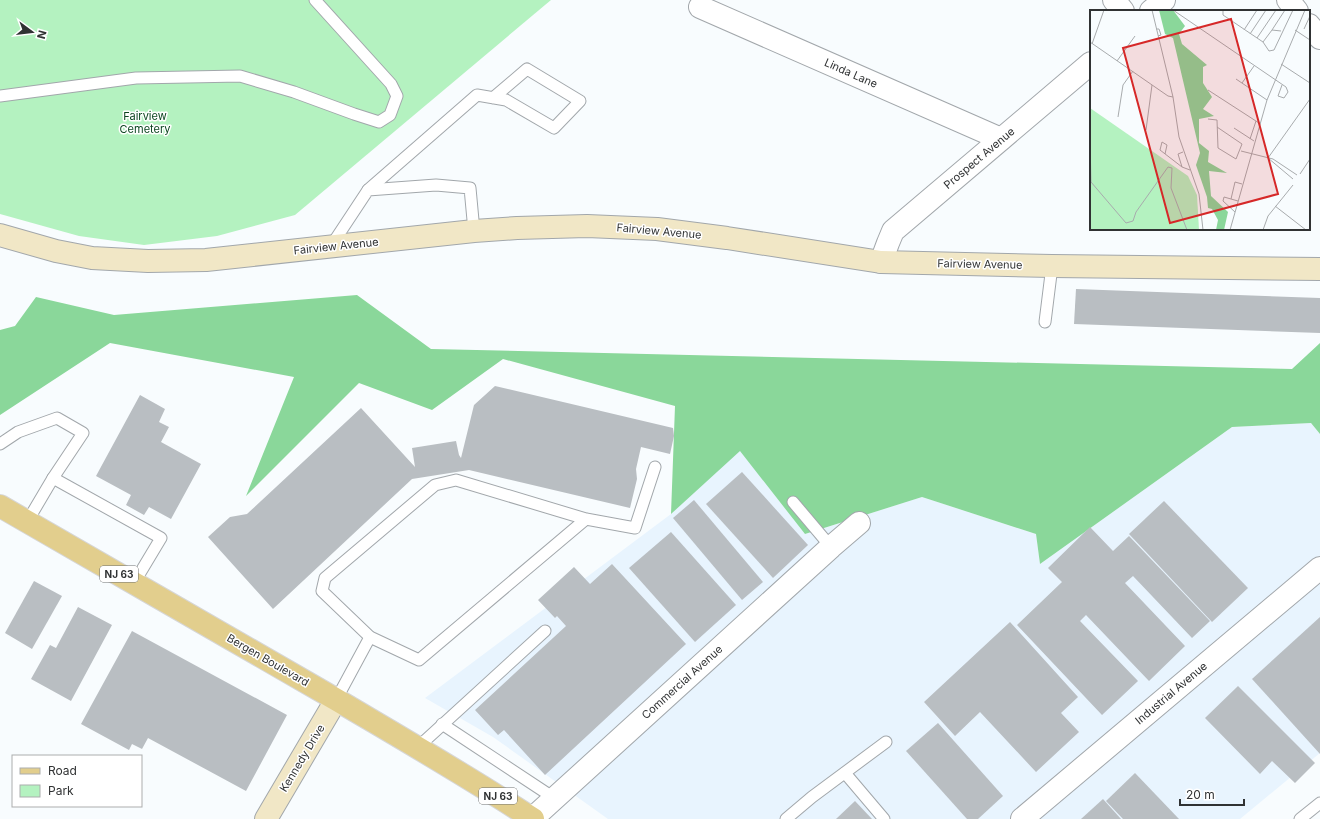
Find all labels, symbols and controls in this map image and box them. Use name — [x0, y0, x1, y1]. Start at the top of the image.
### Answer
inset map — [1090, 10, 1310, 230]
north arrow — [12, 12, 52, 52]
text: N — [34, 29, 50, 40]
street label: Linda Lane — [822, 55, 880, 91]
park label: Fairview Cemetery — [120, 109, 170, 136]
street label: Prospect Avenue — [941, 124, 1017, 192]
street label: Fairview Avenue — [616, 220, 702, 242]
street label: Fairview Avenue — [293, 235, 379, 257]
street label: Fairview Avenue — [937, 256, 1023, 272]
road number: NJ 63 — [100, 566, 138, 582]
street label: Bergen Boulevard — [224, 631, 312, 689]
street label: Commercial Avenue — [639, 642, 725, 722]
street label: Industrial Avenue — [1132, 659, 1210, 727]
street label: Kennedy Drive — [276, 722, 328, 794]
legend — [12, 755, 142, 807]
text: Road — [48, 763, 77, 778]
scale bar — [1180, 781, 1244, 807]
text: Park — [48, 783, 74, 798]
text: 20 m — [1186, 787, 1215, 802]
road number: NJ 63 — [479, 788, 517, 804]

